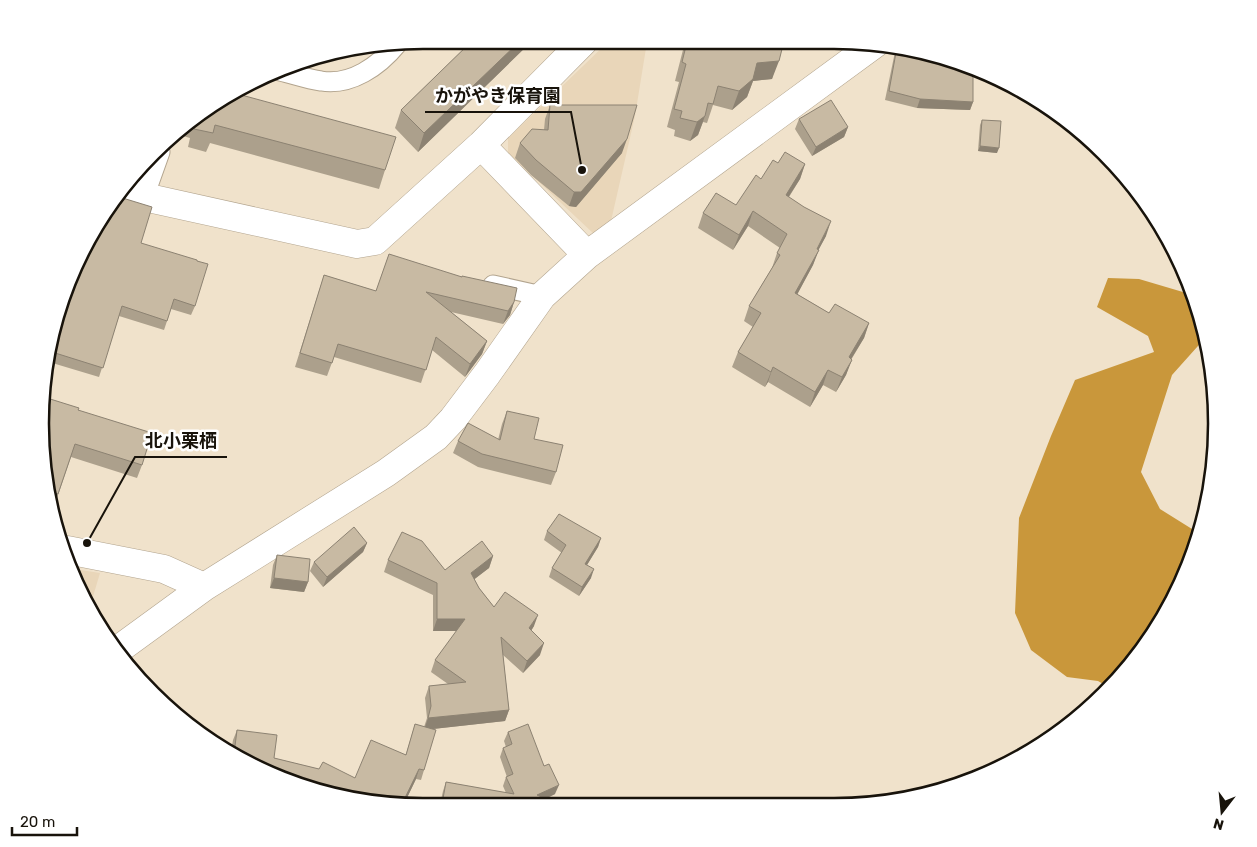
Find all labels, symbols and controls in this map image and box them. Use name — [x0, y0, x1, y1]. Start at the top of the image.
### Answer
callout: かがやき保育園 — [425, 79, 571, 112]
text: かがやき保育園 — [435, 85, 561, 107]
callout: 北小栗栖 — [135, 424, 227, 457]
text: 北小栗栖 — [145, 430, 217, 452]
north arrow — [1197, 787, 1247, 837]
scale bar — [12, 804, 78, 836]
text: 20 m — [20, 813, 55, 831]
text: N — [1211, 814, 1226, 834]

